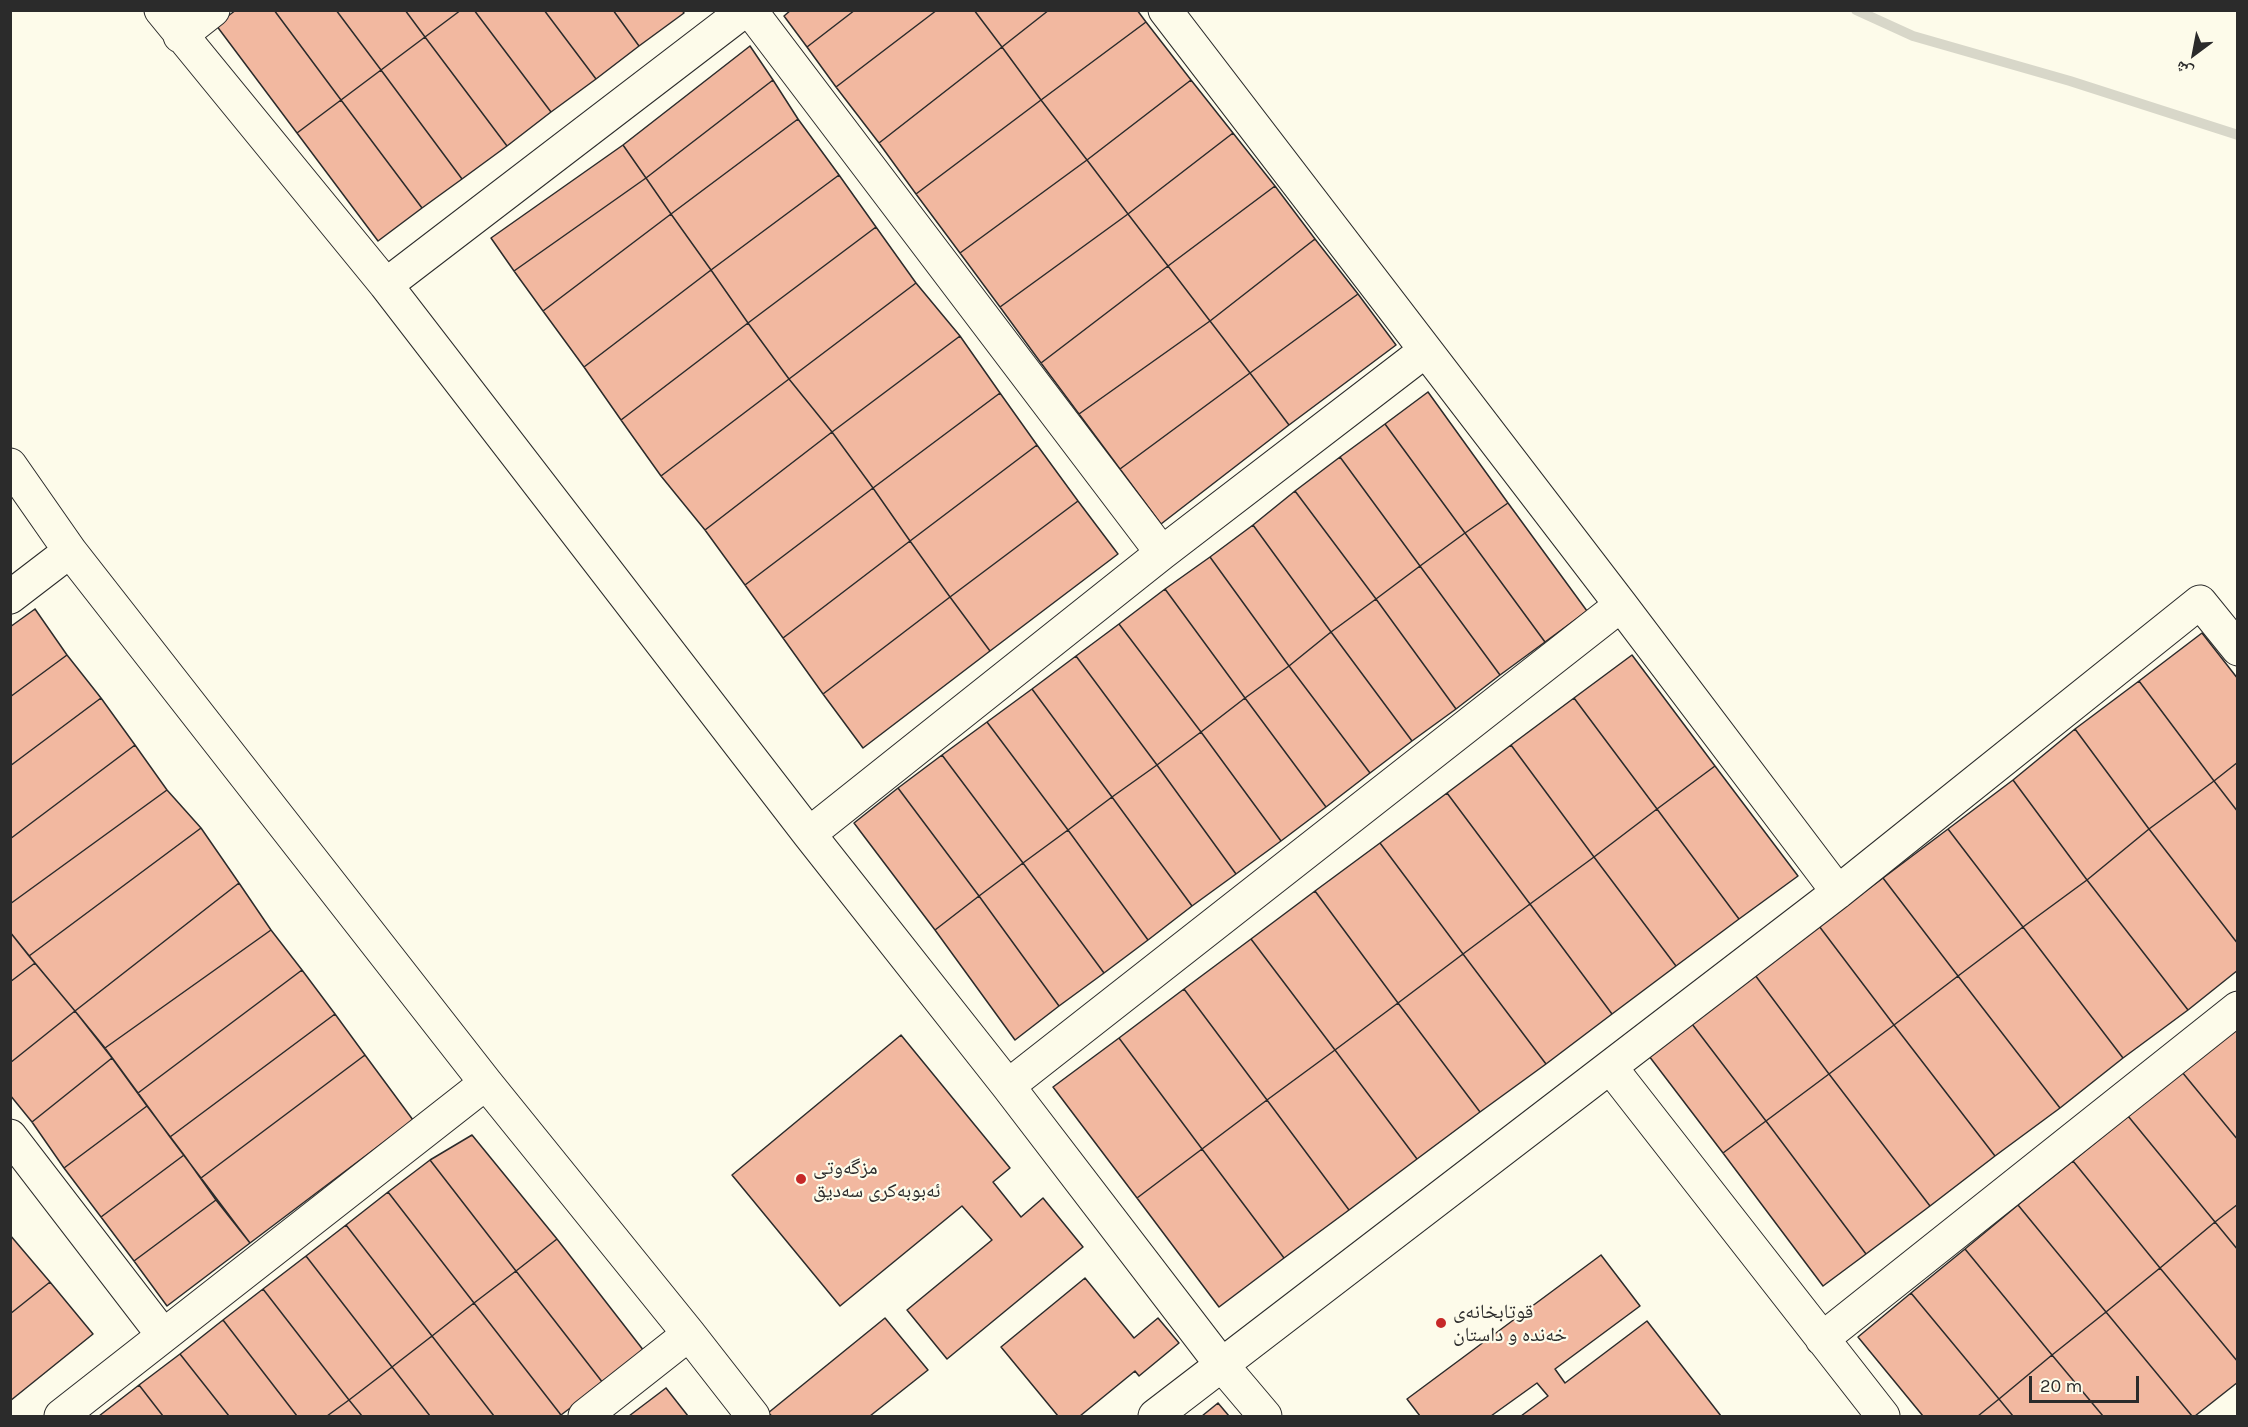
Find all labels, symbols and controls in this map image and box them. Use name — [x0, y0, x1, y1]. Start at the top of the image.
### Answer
north arrow — [2164, 24, 2224, 84]
text: ش — [2172, 57, 2196, 82]
place label: مزگەوتی ئەبوبەکری سەدیق — [813, 1156, 941, 1203]
marker: مزگەوتی ئەبوبەکری سەدیق — [794, 1172, 808, 1186]
place label: قوتابخانەی خەندە و داستان — [1453, 1300, 1567, 1347]
marker: قوتابخانەی خەندە و داستان — [1434, 1316, 1448, 1330]
scale bar — [2032, 1364, 2142, 1402]
text: 20 m — [2040, 1375, 2082, 1397]

